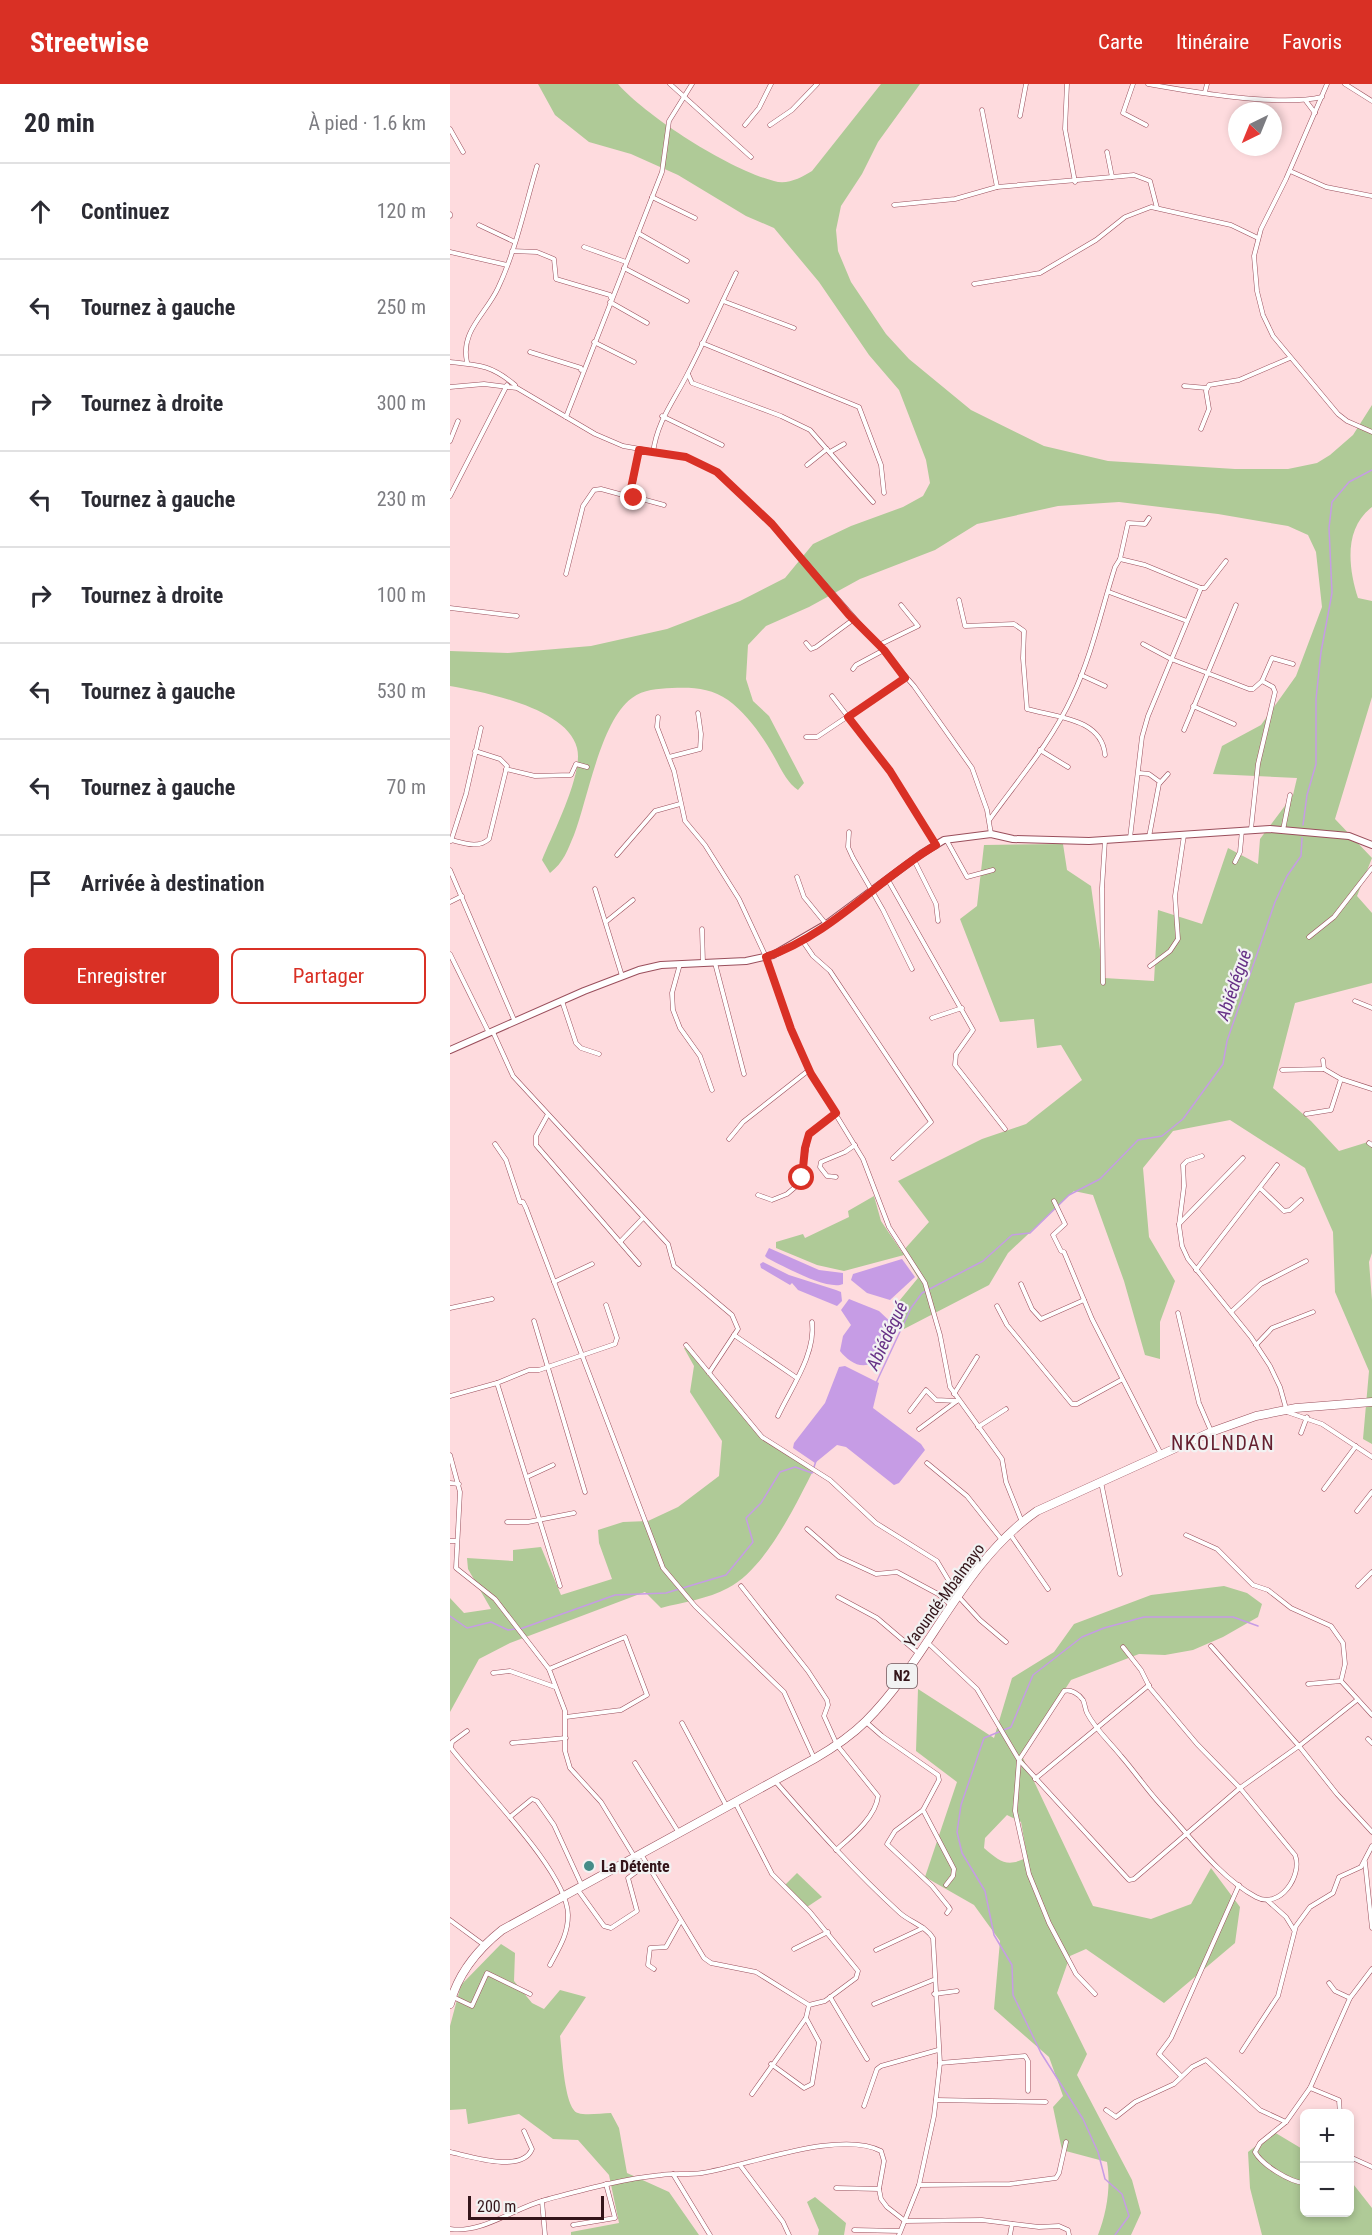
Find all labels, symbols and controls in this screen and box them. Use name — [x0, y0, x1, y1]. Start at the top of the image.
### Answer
text: Streetwise — [30, 26, 149, 59]
text: Carte — [1098, 30, 1143, 54]
text: Itinéraire — [1176, 30, 1249, 54]
text: Favoris — [1282, 30, 1342, 54]
north arrow — [1228, 102, 1282, 156]
text: 20 min — [24, 108, 95, 138]
text: À pied · 1.6 km — [308, 111, 426, 135]
icon: ahead — [24, 195, 57, 228]
text: Continuez — [81, 199, 170, 224]
text: 120 m — [377, 199, 426, 223]
icon: left — [24, 291, 57, 324]
text: Tournez à gauche — [81, 295, 235, 320]
text: 250 m — [377, 295, 426, 319]
icon: right — [24, 387, 57, 420]
text: Tournez à droite — [81, 391, 223, 416]
text: 300 m — [377, 391, 426, 415]
icon: left — [24, 483, 57, 516]
route end — [620, 484, 646, 510]
text: Tournez à gauche — [81, 487, 235, 512]
text: 230 m — [377, 487, 426, 511]
icon: right — [24, 579, 57, 612]
text: Tournez à droite — [81, 583, 223, 608]
text: 100 m — [377, 583, 426, 607]
icon: left — [24, 675, 57, 708]
text: Tournez à gauche — [81, 679, 235, 704]
text: 530 m — [377, 679, 426, 703]
icon: left — [24, 771, 57, 804]
text: Tournez à gauche — [81, 775, 235, 800]
text: 70 m — [387, 775, 426, 799]
icon: arrive — [24, 867, 57, 900]
text: Arrivée à destination — [81, 871, 265, 896]
water label: Abiédégué — [1211, 946, 1256, 1024]
button: Enregistrer — [24, 948, 219, 1004]
button: Partager — [231, 948, 426, 1004]
route start — [788, 1164, 814, 1190]
water label: Abiédégué — [861, 1298, 912, 1374]
district label: NKOLNDAN — [1171, 1431, 1275, 1455]
street label: Yaoundé-Mbalmayo — [900, 1540, 989, 1651]
road number: N2 — [887, 1664, 917, 1688]
place label: La Détente — [601, 1857, 670, 1876]
marker: La Détente — [582, 1859, 596, 1873]
map controls — [1300, 2109, 1354, 2217]
button: + — [1300, 2109, 1354, 2163]
button: − — [1300, 2163, 1354, 2217]
scale bar — [468, 2193, 604, 2220]
text: 200 m — [477, 2197, 516, 2216]

